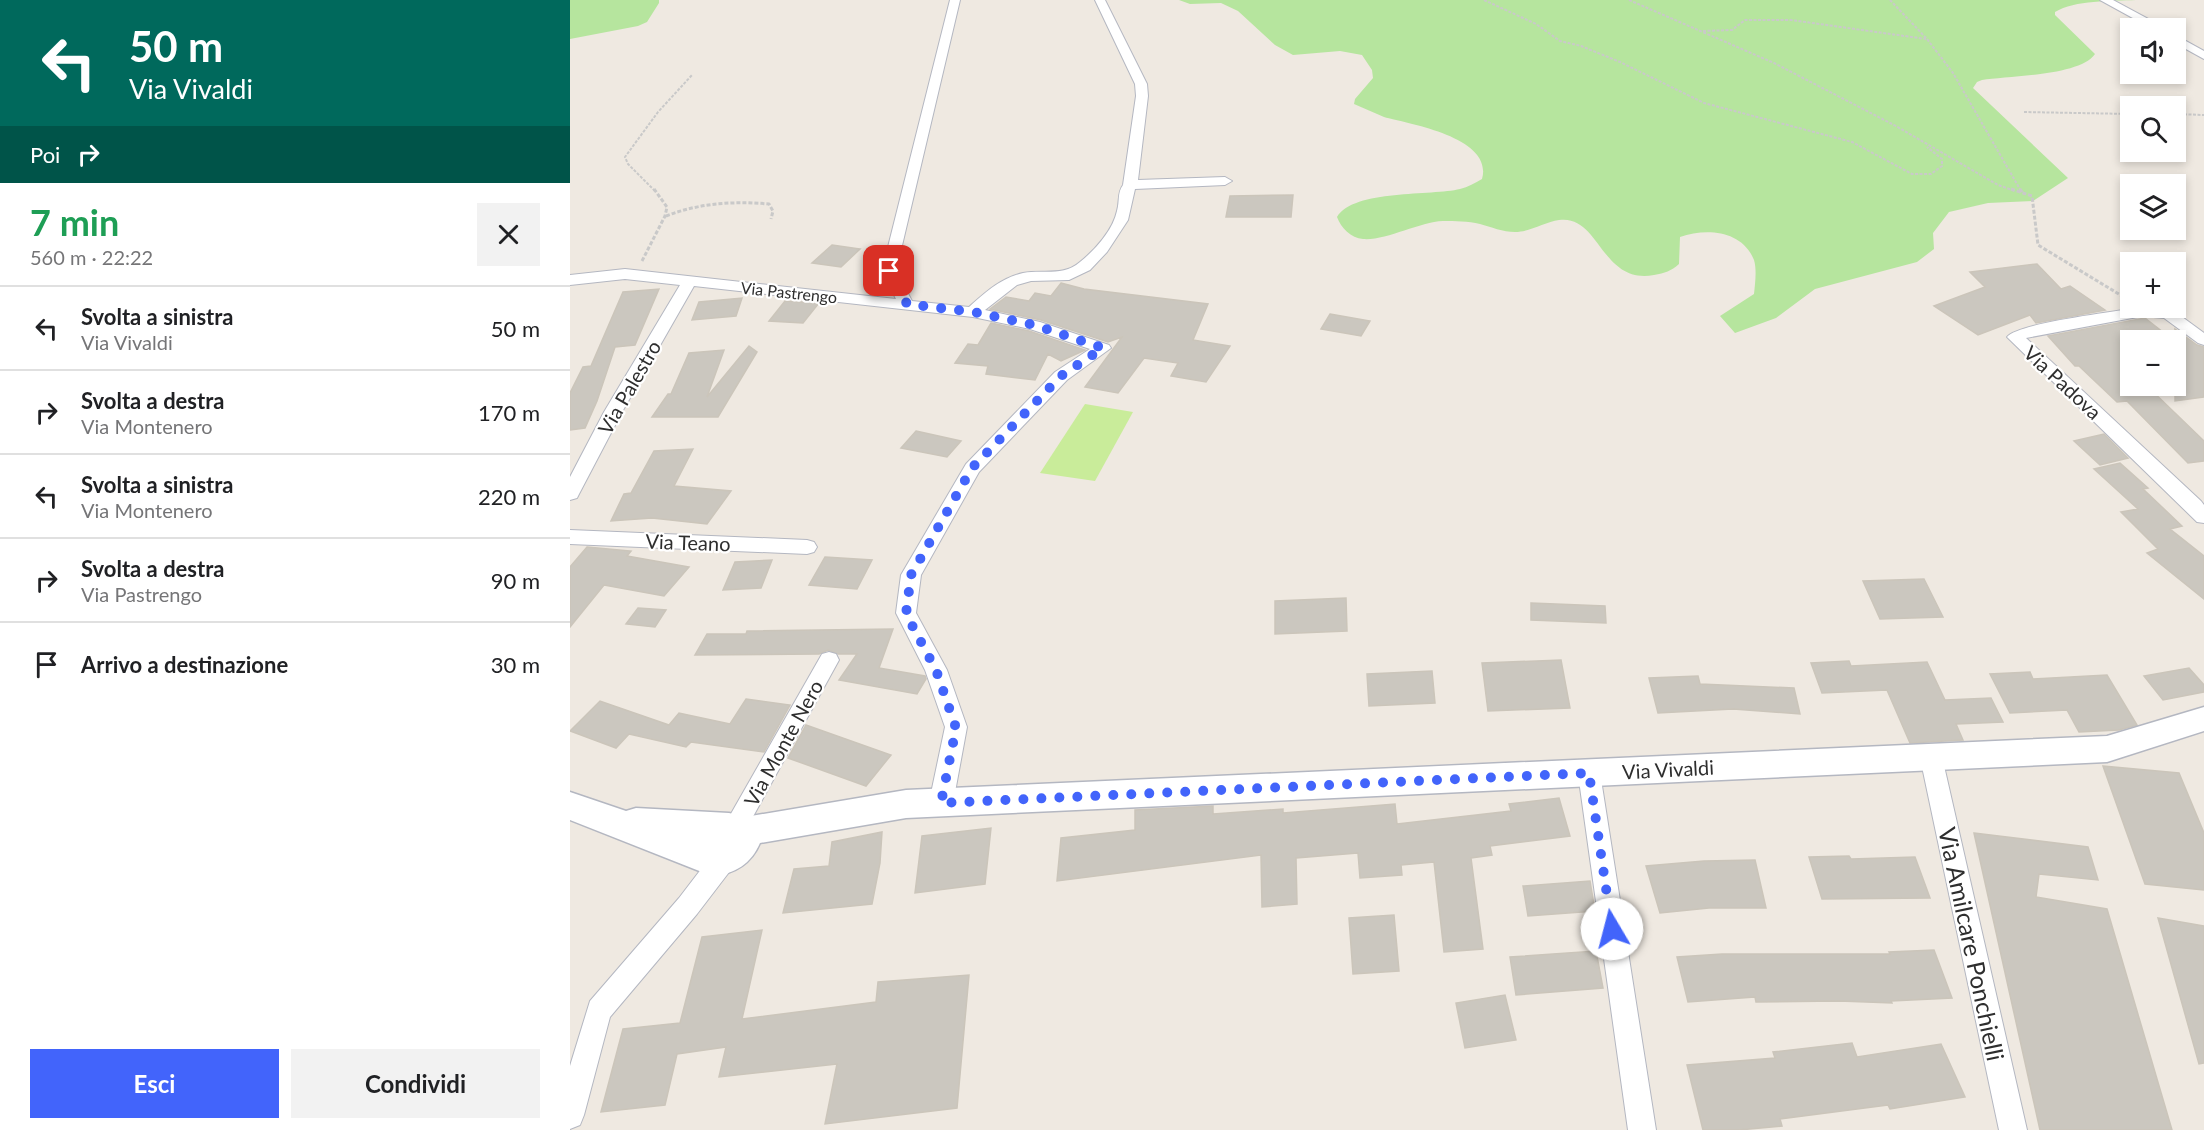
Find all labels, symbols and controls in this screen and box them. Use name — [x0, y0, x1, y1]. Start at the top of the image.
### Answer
map controls — [2120, 18, 2186, 396]
button: sound — [2120, 18, 2186, 84]
text: 50 m — [129, 21, 223, 71]
icon: left — [30, 24, 108, 102]
text: Via Vivaldi — [129, 72, 253, 105]
button: search — [2120, 96, 2186, 162]
icon: right — [72, 138, 105, 171]
text: Poi — [30, 141, 60, 168]
button: layers — [2120, 174, 2186, 240]
text: 7 min — [30, 200, 119, 244]
button: close — [477, 203, 540, 266]
text: 560 m · 22:22 — [30, 245, 153, 269]
pin — [863, 245, 914, 296]
button: + — [2120, 252, 2186, 318]
icon: arrive — [872, 254, 905, 287]
street label: Via Pastrengo — [740, 277, 838, 307]
text: Svolta a sinistra — [81, 303, 233, 330]
icon: left — [30, 312, 63, 345]
text: 50 m — [491, 315, 540, 342]
text: Via Vivaldi — [81, 330, 173, 354]
button: − — [2120, 330, 2186, 396]
street label: Via Palestro — [593, 336, 665, 438]
street label: Via Padova — [2019, 340, 2107, 424]
text: Svolta a destra — [81, 387, 224, 414]
icon: right — [30, 396, 63, 429]
text: 170 m — [478, 399, 540, 426]
text: Via Montenero — [81, 414, 213, 438]
text: Svolta a sinistra — [81, 471, 233, 498]
icon: left — [30, 480, 63, 513]
text: 220 m — [478, 483, 540, 510]
text: Via Montenero — [81, 498, 213, 522]
street label: Via Teano — [645, 529, 731, 555]
text: Svolta a destra — [81, 555, 224, 582]
icon: right — [30, 564, 63, 597]
text: 90 m — [491, 567, 540, 594]
text: Via Pastrengo — [81, 582, 202, 606]
icon: arrive — [30, 648, 63, 681]
text: Arrivo a destinazione — [81, 651, 288, 678]
text: 30 m — [491, 651, 540, 678]
street label: Via Monte Nero — [738, 676, 828, 810]
street label: Via Vivaldi — [1622, 755, 1714, 783]
street label: Via Amilcare Ponchielli — [1933, 824, 2011, 1064]
position arrow — [1580, 897, 1644, 961]
button: Esci — [30, 1049, 279, 1118]
button: Condividi — [291, 1049, 540, 1118]

